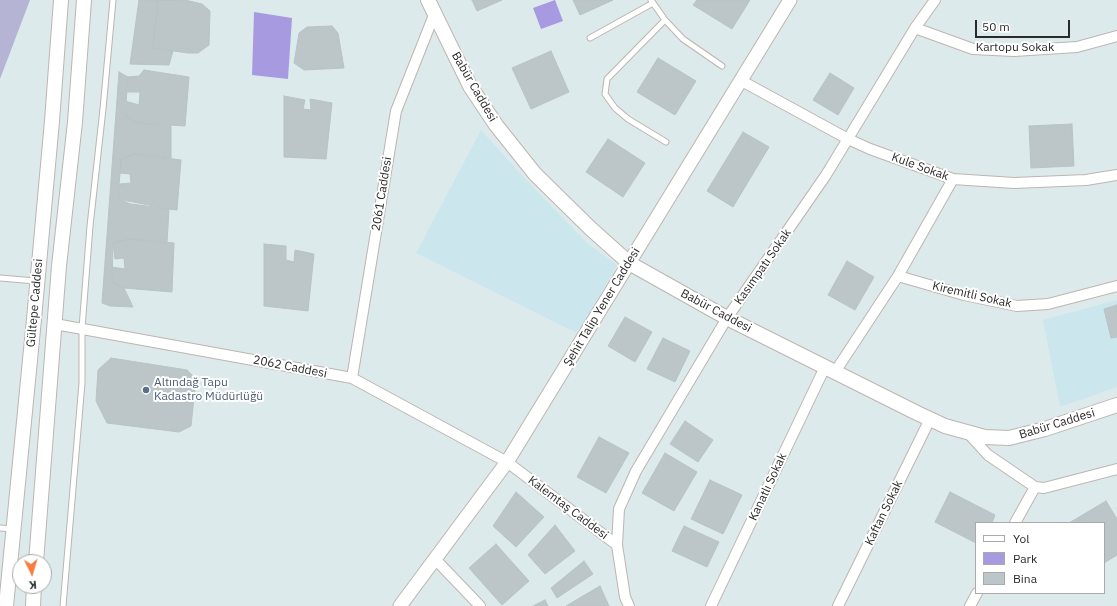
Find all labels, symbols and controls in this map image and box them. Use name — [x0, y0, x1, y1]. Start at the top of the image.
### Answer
scale bar — [977, 12, 1072, 38]
text: 50 m — [982, 19, 1010, 34]
street label: Kartopu Sokak — [976, 41, 1054, 55]
street label: Babür Caddesi — [448, 49, 500, 125]
street label: Kule Sokak — [889, 150, 951, 184]
street label: 2061 Caddesi — [369, 156, 395, 232]
street label: Kasımpatı Sokak — [732, 226, 794, 308]
street label: Şehit Talip Yener Caddesi — [561, 245, 643, 369]
street label: Gültepe Caddesi — [24, 258, 46, 348]
street label: Kiremitli Sokak — [931, 279, 1013, 311]
street label: Babür Caddesi — [678, 286, 754, 336]
street label: 2062 Caddesi — [252, 353, 328, 381]
place label: Altındağ Tapu Kadastro Müdürlüğü — [154, 376, 263, 404]
marker: Altındağ Tapu Kadastro Müdürlüğü — [141, 385, 151, 395]
street label: Babür Caddesi — [1017, 406, 1097, 442]
street label: Kanatlı Sokak — [746, 451, 790, 523]
street label: Kalemtaş Caddesi — [525, 473, 611, 543]
street label: Kaftan Sokak — [862, 478, 906, 548]
legend — [975, 522, 1105, 594]
text: Yol — [1013, 531, 1030, 546]
text: Park — [1013, 551, 1037, 566]
north arrow — [12, 554, 52, 594]
text: Bina — [1013, 571, 1037, 586]
text: K — [29, 578, 37, 592]

